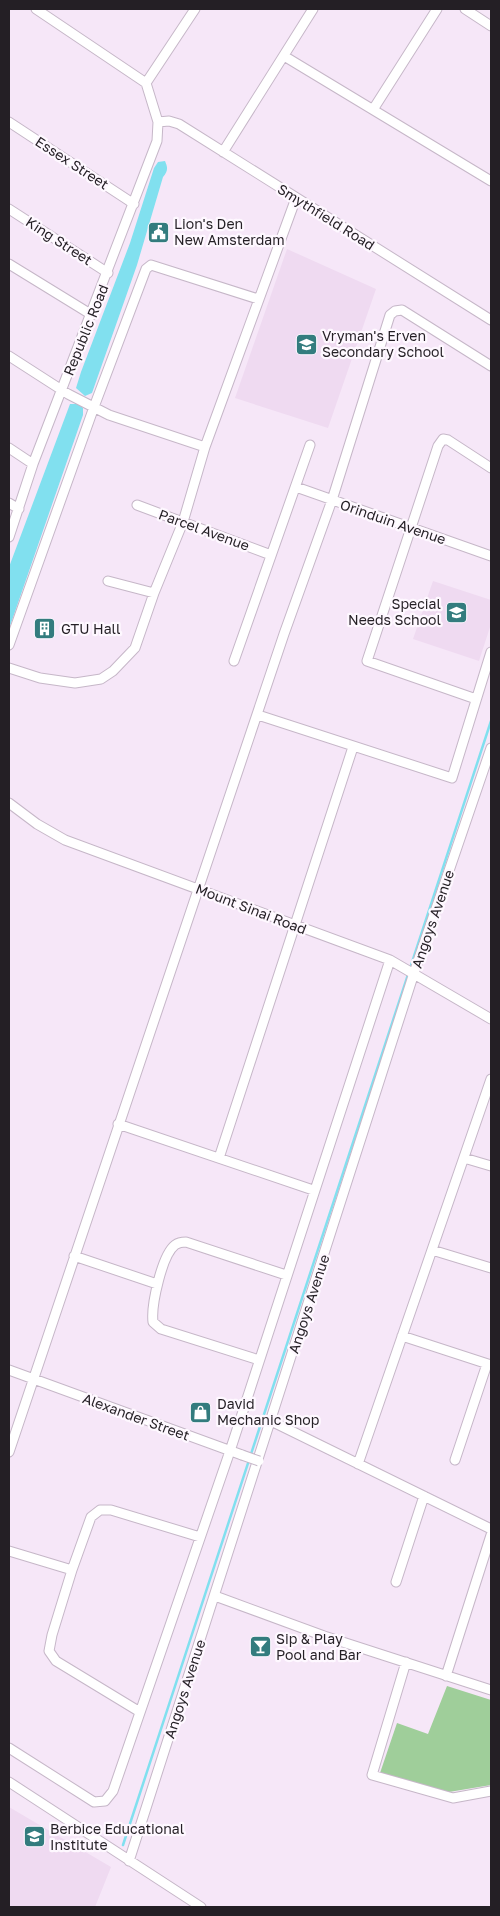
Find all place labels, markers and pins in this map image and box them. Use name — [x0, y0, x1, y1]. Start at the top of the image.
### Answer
place label: Lion's Den New Amsterdam — [174, 215, 285, 248]
public building icon: Lion's Den New Amsterdam — [146, 220, 170, 244]
place label: Vryman's Erven Secondary School — [322, 327, 444, 360]
school or university icon: Vryman's Erven Secondary School — [294, 332, 318, 356]
place label: Special Needs School — [348, 595, 441, 628]
school or university icon: Special Needs School — [445, 600, 469, 624]
building icon: GTU Hall — [33, 617, 57, 641]
place label: GTU Hall — [61, 620, 121, 637]
place label: David Mechanic Shop — [217, 1395, 319, 1428]
shop icon: David Mechanic Shop — [189, 1400, 213, 1424]
place label: Sip & Play Pool and Bar — [276, 1630, 362, 1663]
bar icon: Sip & Play Pool and Bar — [248, 1635, 272, 1659]
place label: Berbice Educational Institute — [50, 1820, 184, 1853]
school or university icon: Berbice Educational Institute — [22, 1825, 46, 1849]

